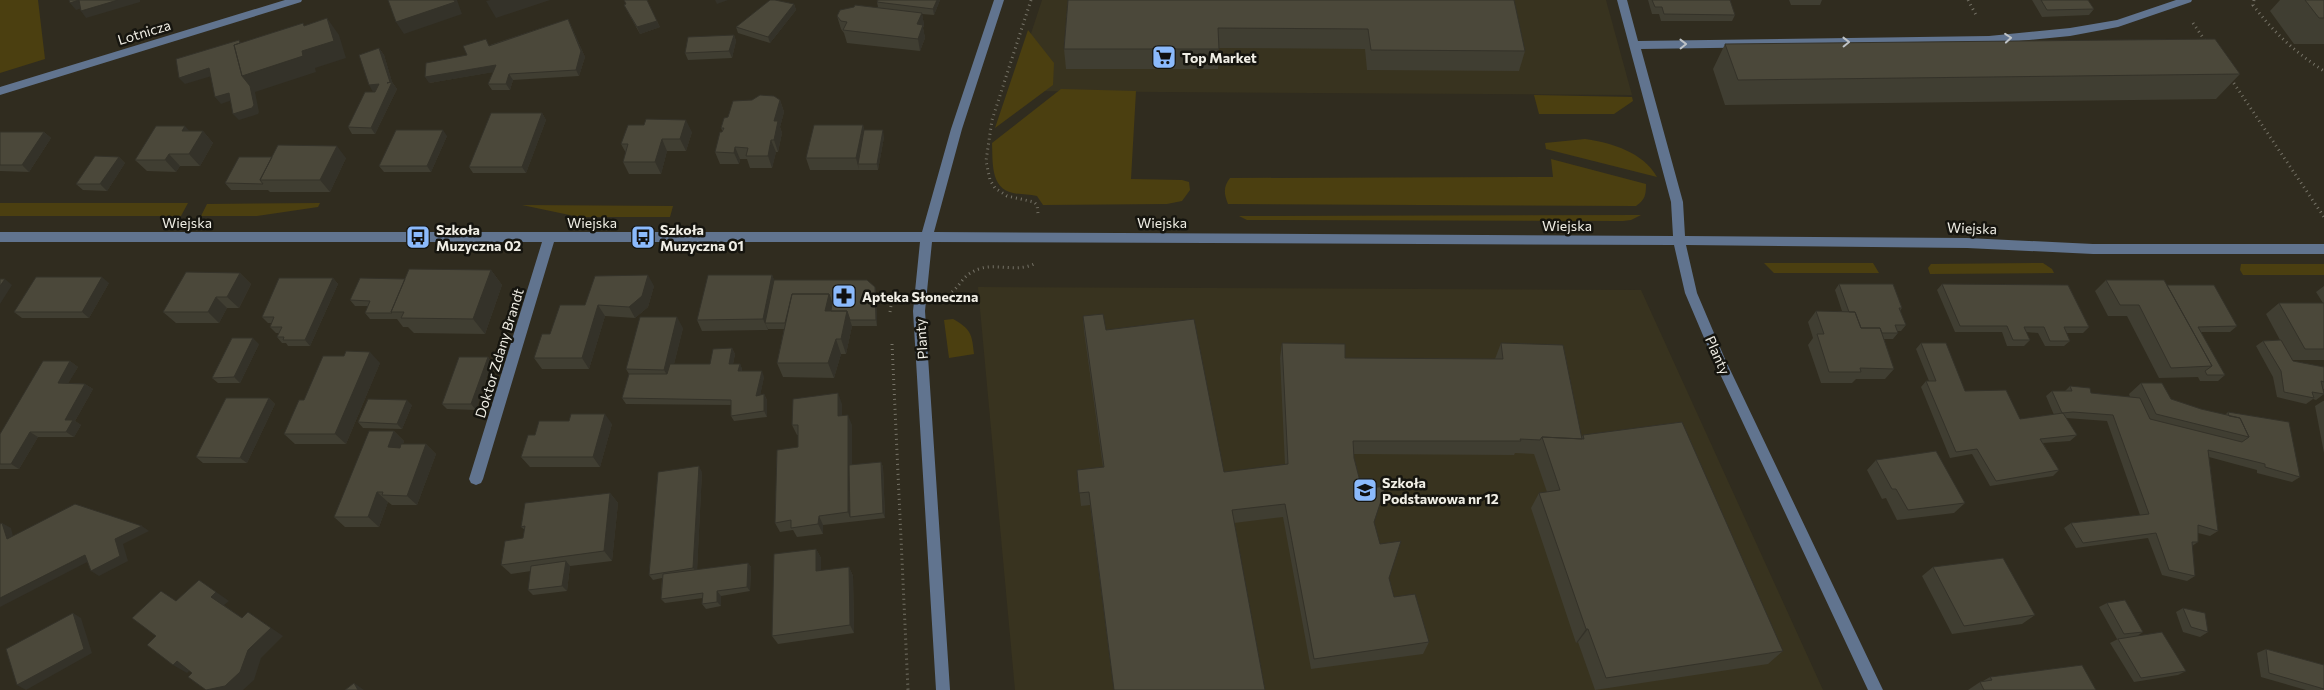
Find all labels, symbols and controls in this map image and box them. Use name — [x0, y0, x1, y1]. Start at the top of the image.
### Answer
street label: Lotnicza — [115, 16, 173, 48]
one-way arrow — [2005, 33, 2013, 44]
one-way arrow — [1842, 37, 1850, 47]
one-way arrow — [1680, 39, 1688, 49]
supermarket icon: Top Market — [1151, 44, 1177, 70]
place label: Top Market — [1182, 49, 1257, 66]
street label: Wiejska — [162, 214, 212, 231]
street label: Wiejska — [567, 214, 617, 231]
street label: Wiejska — [1137, 214, 1187, 231]
street label: Wiejska — [1542, 217, 1592, 234]
street label: Wiejska — [1947, 219, 1997, 237]
place label: Szkoła Muzyczna 02 — [436, 221, 521, 254]
place label: Szkoła Muzyczna 01 — [660, 221, 744, 254]
bus stop icon: Szkoła Muzyczna 02 — [405, 224, 431, 250]
bus stop icon: Szkoła Muzyczna 01 — [630, 224, 656, 250]
pharmacy icon: Apteka Słoneczna — [831, 283, 857, 309]
street label: Doktor Zdany Brandt — [471, 286, 527, 420]
place label: Apteka Słoneczna — [862, 288, 978, 305]
street label: Planty — [911, 318, 931, 360]
street label: Planty — [1702, 333, 1734, 377]
place label: Szkoła Podstawowa nr 12 — [1382, 474, 1499, 507]
school or university icon: Szkoła Podstawowa nr 12 — [1352, 477, 1378, 503]

